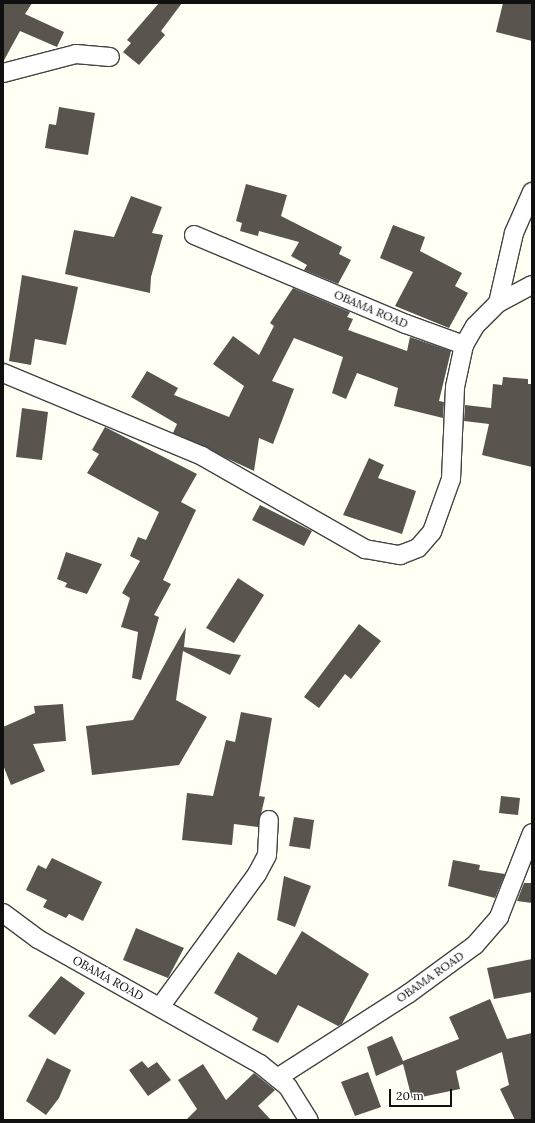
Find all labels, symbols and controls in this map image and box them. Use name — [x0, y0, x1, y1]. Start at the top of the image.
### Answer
street label: OBAMA ROAD — [332, 287, 410, 331]
street label: OBAMA ROAD — [393, 948, 467, 1006]
street label: OBAMA ROAD — [70, 953, 146, 1003]
scale bar — [391, 1081, 454, 1107]
text: 20 m — [396, 1088, 424, 1103]

